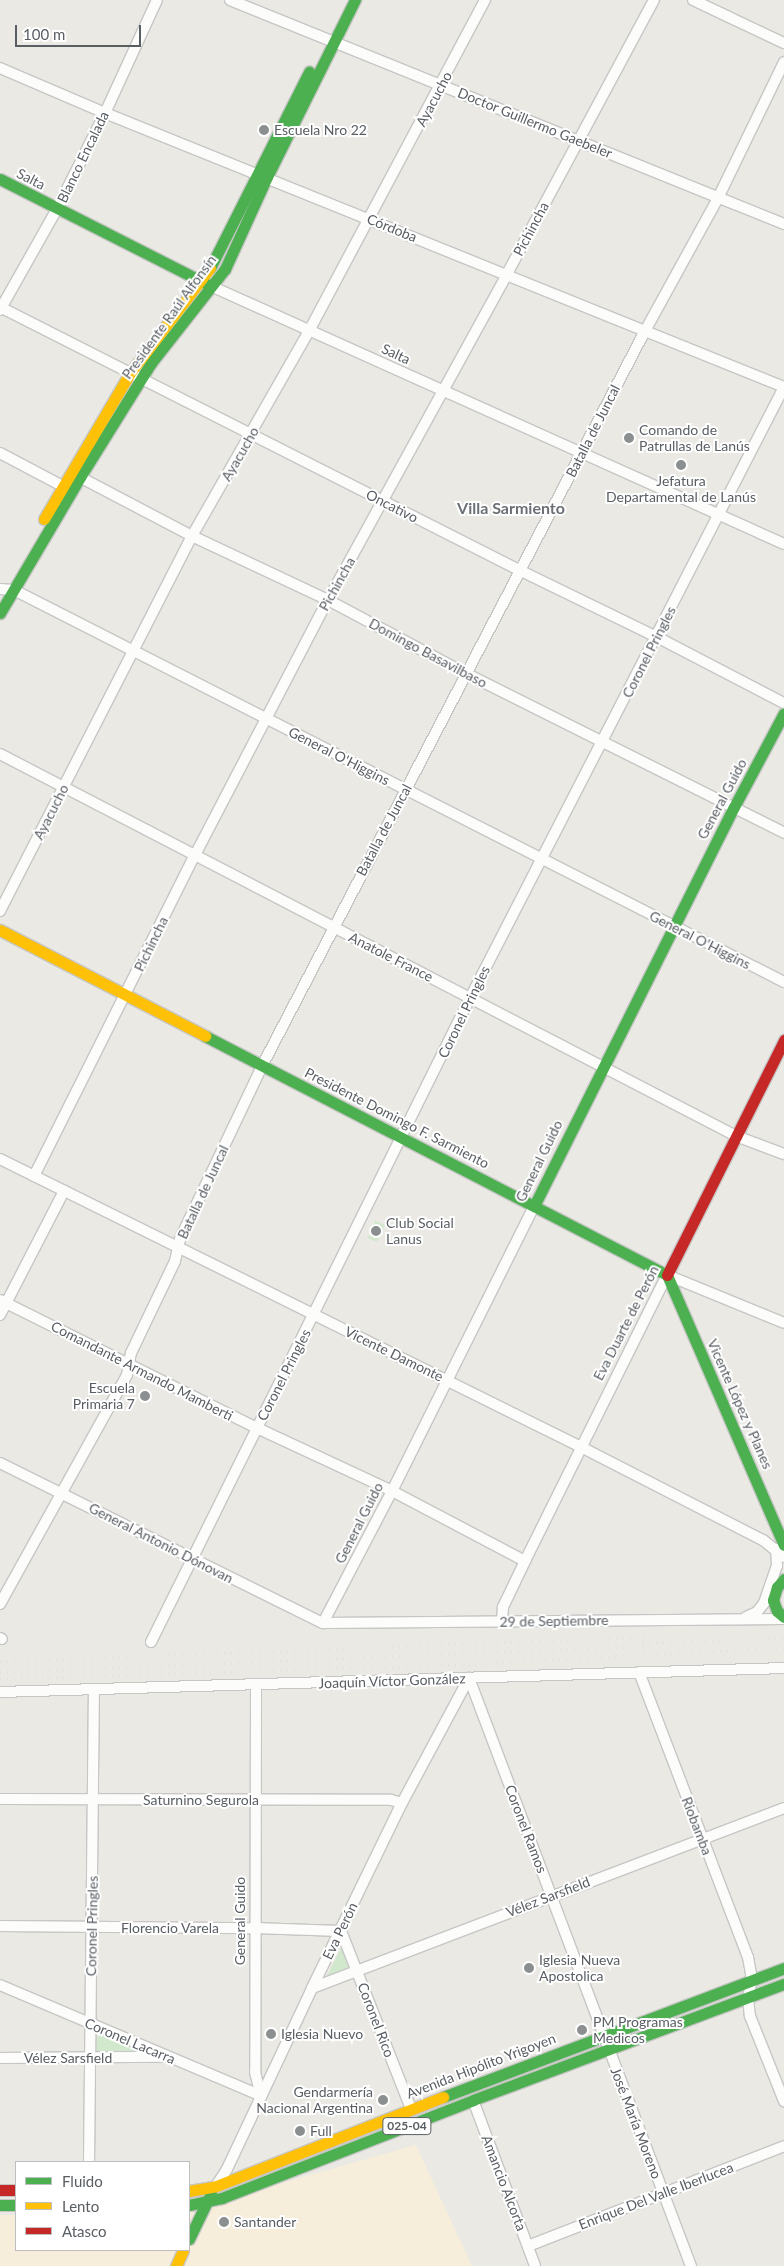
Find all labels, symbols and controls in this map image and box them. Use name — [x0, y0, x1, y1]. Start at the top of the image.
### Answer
scale bar — [18, 15, 144, 47]
text: 100 m — [23, 25, 65, 43]
street label: Ayacucho — [413, 69, 455, 129]
street label: Doctor Guillermo Gaebeler — [455, 84, 615, 162]
street label: Blanco Encalada — [54, 109, 112, 205]
place label: Escuela Nro 22 — [274, 122, 367, 138]
marker: Escuela Nro 22 — [258, 124, 270, 136]
street label: Salta — [14, 165, 48, 193]
street label: Pichincha — [510, 199, 552, 259]
street label: Córdoba — [364, 210, 420, 246]
street label: Presidente Raúl Alfonsín — [118, 252, 220, 382]
street label: Salta — [379, 340, 413, 368]
street label: Batalla de Juncal — [562, 382, 624, 480]
place label: Comando de Patrullas de Lanús — [639, 422, 750, 454]
street label: Ayacucho — [218, 424, 262, 484]
marker: Comando de Patrullas de Lanús — [623, 432, 635, 444]
marker: Jefatura Departamental de Lanús — [675, 459, 687, 471]
place label: Jefatura Departamental de Lanús — [606, 473, 756, 506]
street label: Oncativo — [363, 486, 421, 526]
district label: Villa Sarmiento — [457, 498, 565, 518]
street label: Pichincha — [315, 554, 359, 614]
street label: Coronel Pringles — [619, 603, 679, 701]
street label: Domingo Basavilbaso — [366, 615, 490, 691]
street label: General O'Higgins — [286, 723, 392, 789]
street label: General Guido — [694, 756, 750, 842]
street label: Batalla de Juncal — [353, 781, 415, 879]
street label: Ayacucho — [30, 782, 72, 842]
street label: General O'Higgins — [647, 907, 753, 973]
street label: Pichincha — [131, 914, 171, 974]
street label: Anatole France — [346, 929, 436, 985]
street label: Coronel Pringles — [434, 963, 494, 1061]
street label: Presidente Domingo F. Sarmiento — [302, 1064, 492, 1172]
street label: General Guido — [512, 1117, 566, 1205]
street label: Batalla de Juncal — [174, 1142, 232, 1242]
place label: Club Social Lanus — [386, 1215, 454, 1248]
marker: Club Social Lanus — [370, 1225, 382, 1237]
street label: Eva Duarte de Perón — [590, 1263, 662, 1383]
street label: Comandante Armando Mamberti — [48, 1318, 236, 1424]
street label: Vicente Damonte — [342, 1323, 446, 1385]
street label: Coronel Pringles — [254, 1326, 314, 1424]
street label: Vicente López y Planes — [704, 1336, 776, 1472]
place label: Escuela Primaria 7 — [73, 1380, 135, 1412]
marker: Escuela Primaria 7 — [139, 1390, 151, 1402]
street label: General Guido — [331, 1480, 387, 1566]
street label: General Antonio Dónovan — [86, 1499, 236, 1587]
street label: 29 de Septiembre — [499, 1612, 609, 1630]
street label: Joaquín Víctor González — [318, 1670, 466, 1692]
street label: Coronel Ramos — [501, 1783, 551, 1875]
street label: Saturnino Segurola — [143, 1792, 259, 1808]
street label: Riobamba — [678, 1794, 716, 1858]
street label: Vélez Sarsfield — [504, 1873, 592, 1921]
street label: Coronel Pringles — [83, 1876, 101, 1976]
street label: General Guido — [232, 1877, 248, 1965]
street label: Eva Perón — [319, 1900, 361, 1962]
street label: Florencio Varela — [121, 1920, 219, 1936]
place label: Iglesia Nueva Apostolica — [539, 1952, 620, 1984]
marker: Iglesia Nueva Apostolica — [523, 1962, 535, 1974]
street label: Coronel Rico — [354, 1980, 398, 2060]
street label: Coronel Lacarra — [82, 2014, 178, 2068]
place label: PM Programas Medicos — [593, 2014, 683, 2046]
marker: PM Programas Medicos — [575, 2023, 589, 2037]
place label: Iglesia Nuevo — [281, 2026, 363, 2042]
marker: Iglesia Nuevo — [265, 2028, 277, 2040]
street label: Avenida Hipólito Yrigoyen — [404, 2030, 558, 2102]
street label: Vélez Sarsfield — [24, 2050, 112, 2066]
street label: José María Moreno — [607, 2065, 665, 2181]
place label: Gendarmería Nacional Argentina — [256, 2084, 373, 2116]
marker: Gendarmería Nacional Argentina — [377, 2094, 389, 2106]
road number: 025-04 — [382, 2116, 432, 2136]
place label: Full — [310, 2123, 332, 2139]
marker: Full — [294, 2125, 306, 2137]
street label: Amancio Alcorta — [478, 2133, 530, 2233]
street label: Enrique Del Valle Iberlucea — [576, 2159, 736, 2233]
legend — [15, 2161, 190, 2251]
text: Fluido — [62, 2172, 103, 2190]
text: Lento — [62, 2197, 99, 2215]
place label: Santander — [234, 2214, 296, 2230]
marker: Santander — [218, 2216, 230, 2228]
text: Atasco — [62, 2222, 107, 2240]

